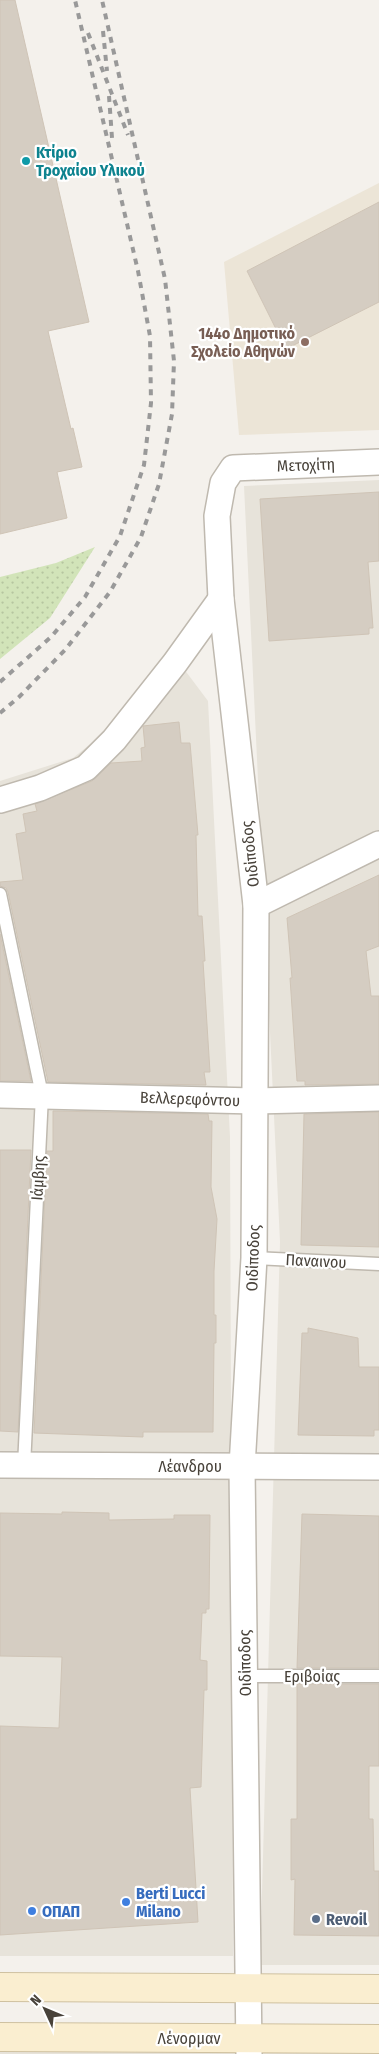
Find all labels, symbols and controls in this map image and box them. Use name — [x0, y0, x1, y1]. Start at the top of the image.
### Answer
place label: Κτίριο Τροχαίου Υλικού — [36, 143, 145, 180]
marker: Κτίριο Τροχαίου Υλικού — [20, 155, 32, 167]
place label: 144ο Δημοτικό Σχολείο Αθηνών — [191, 324, 296, 361]
marker: 144ο Δημοτικό Σχολείο Αθηνών — [299, 336, 311, 348]
street label: Μετοχίτη — [277, 454, 335, 476]
street label: Οιδίποδος — [237, 820, 263, 888]
street label: Βελλερεφόντου — [140, 1088, 240, 1110]
street label: Ιάμβης — [27, 1155, 49, 1201]
street label: Οιδίποδος — [242, 1224, 264, 1292]
street label: Παναινου — [285, 1250, 347, 1272]
street label: Λέανδρου — [158, 1457, 222, 1476]
street label: Οιδίποδος — [235, 1629, 255, 1697]
street label: Εριβοίας — [284, 1667, 340, 1686]
place label: Berti Lucci Milano — [136, 1884, 205, 1921]
marker: Berti Lucci Milano — [120, 1896, 132, 1908]
place label: ΟΠΑΠ — [42, 1902, 80, 1921]
marker: ΟΠΑΠ — [26, 1905, 38, 1917]
place label: Revoil — [326, 1910, 368, 1929]
marker: Revoil — [310, 1913, 322, 1925]
north arrow — [20, 1984, 70, 2034]
text: N — [27, 1991, 45, 2009]
street label: Λένορμαν — [157, 2029, 221, 2048]

